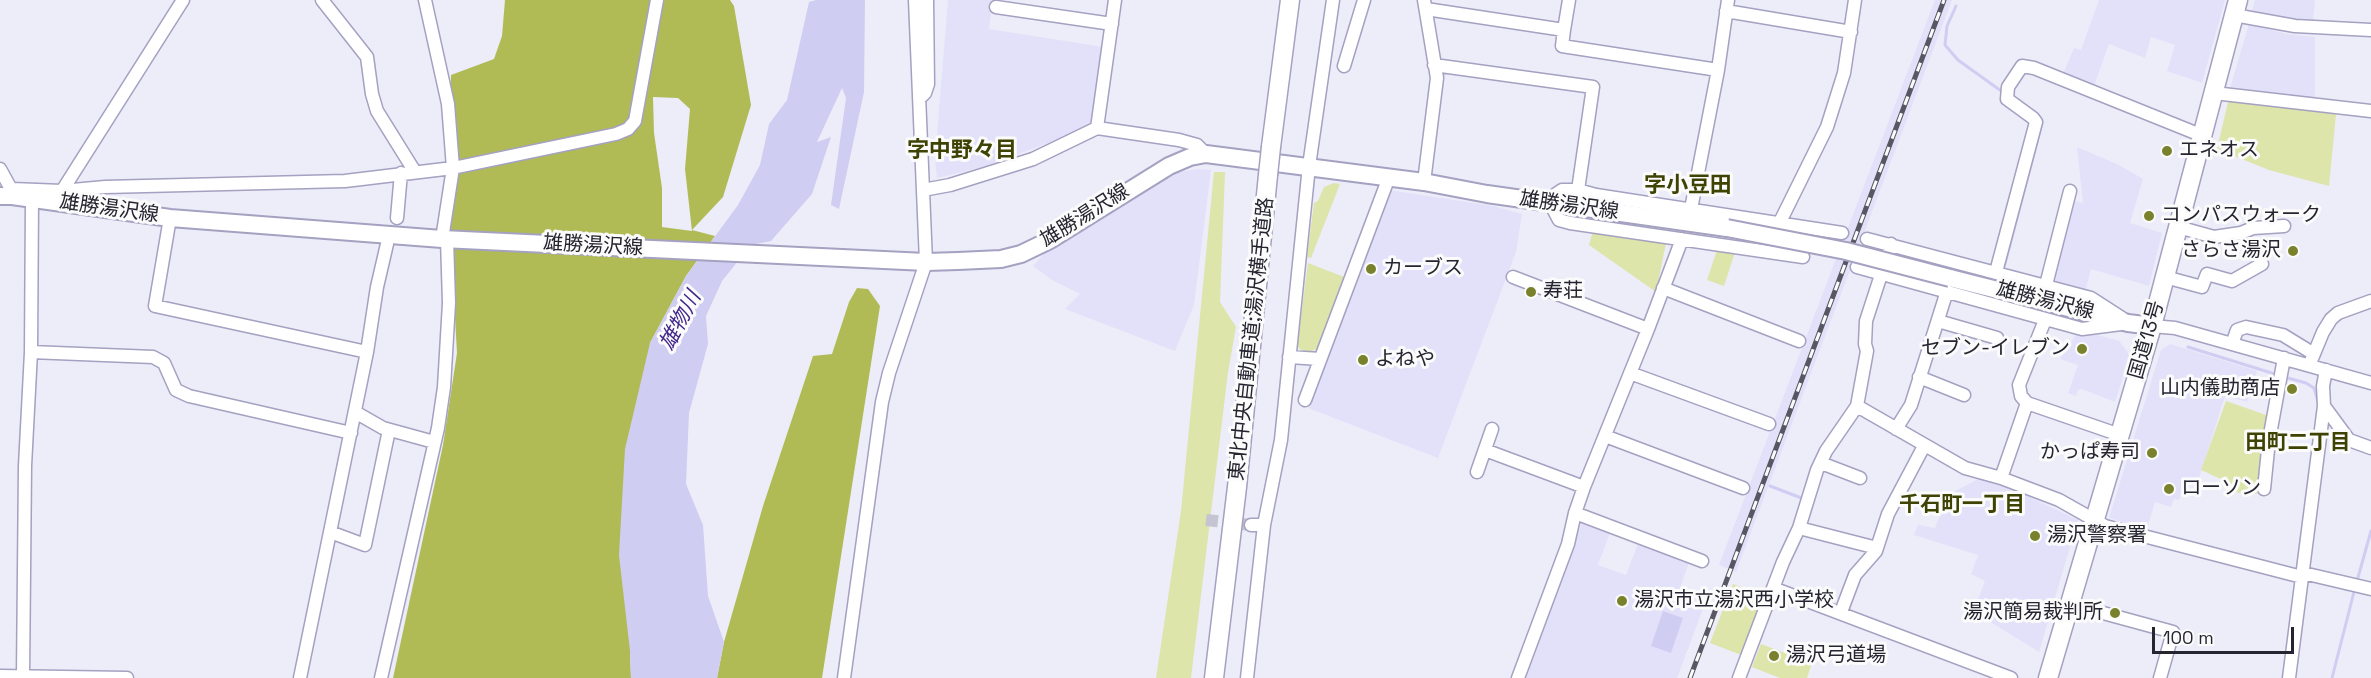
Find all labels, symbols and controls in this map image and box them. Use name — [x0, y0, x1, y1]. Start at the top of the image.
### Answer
district label: 字中野々目 — [907, 138, 1017, 164]
place label: エネオス — [2179, 139, 2259, 163]
marker: エネオス — [2160, 144, 2174, 158]
district label: 字小豆田 — [1644, 173, 1732, 199]
street label: 雄勝湯沢線 — [1036, 179, 1134, 253]
street label: 雄勝湯沢線 — [1518, 187, 1620, 225]
street label: 雄勝湯沢線 — [58, 190, 160, 228]
street label: 東北中央自動車道;湯沢横手道路 — [1225, 196, 1279, 482]
place label: コンパスウォーク — [2161, 204, 2321, 228]
marker: コンパスウォーク — [2142, 209, 2156, 223]
street label: 雄勝湯沢線 — [542, 231, 644, 261]
place label: さらさ湯沢 — [2181, 239, 2281, 263]
marker: さらさ湯沢 — [2286, 244, 2300, 258]
place label: カーブス — [1383, 257, 1463, 281]
marker: カーブス — [1364, 262, 1378, 276]
street label: 雄勝湯沢線 — [1994, 277, 2096, 325]
place label: 寿荘 — [1543, 280, 1583, 304]
marker: 寿荘 — [1524, 285, 1538, 299]
water label: 雄物川 — [655, 287, 707, 355]
street label: 国道13号 — [2124, 298, 2170, 382]
place label: セブン-イレブン — [1921, 337, 2070, 361]
marker: セブン-イレブン — [2075, 342, 2089, 356]
place label: よねや — [1375, 348, 1435, 372]
marker: よねや — [1356, 353, 1370, 367]
place label: 山内儀助商店 — [2160, 377, 2280, 401]
marker: 山内儀助商店 — [2285, 382, 2299, 396]
district label: 田町二丁目 — [2246, 430, 2350, 456]
place label: かっぱ寿司 — [2040, 441, 2140, 465]
marker: かっぱ寿司 — [2145, 446, 2159, 460]
place label: ローソン — [2181, 477, 2261, 501]
marker: ローソン — [2162, 482, 2176, 496]
district label: 千石町一丁目 — [1899, 492, 2025, 518]
place label: 湯沢警察署 — [2047, 524, 2147, 548]
marker: 湯沢警察署 — [2028, 529, 2042, 543]
place label: 湯沢市立湯沢西小学校 — [1634, 589, 1834, 613]
marker: 湯沢市立湯沢西小学校 — [1615, 594, 1629, 608]
place label: 湯沢簡易裁判所 — [1963, 601, 2103, 625]
marker: 湯沢簡易裁判所 — [2108, 606, 2122, 620]
scale bar — [2155, 615, 2298, 653]
text: 100 m — [2163, 626, 2214, 649]
place label: 湯沢弓道場 — [1786, 644, 1886, 668]
marker: 湯沢弓道場 — [1767, 649, 1781, 663]

